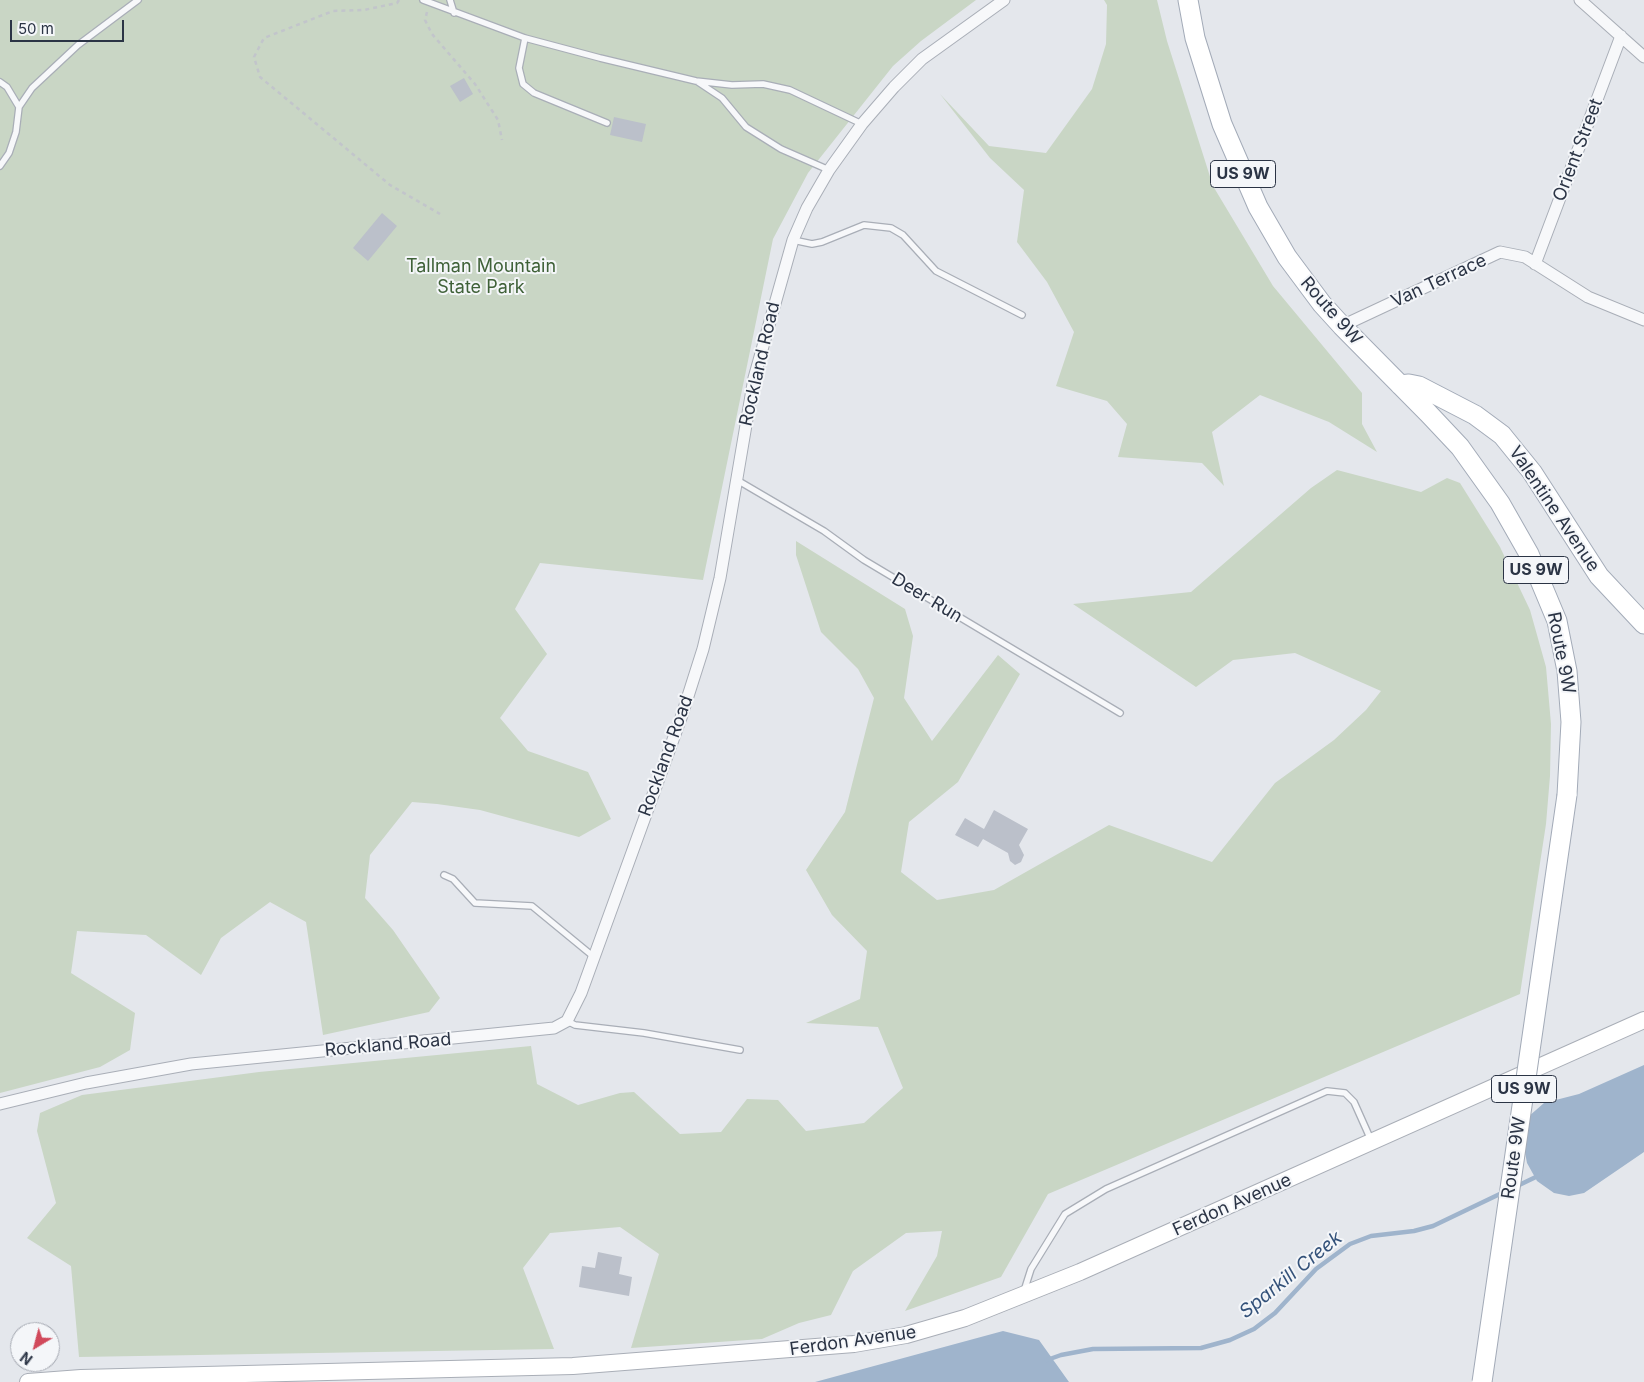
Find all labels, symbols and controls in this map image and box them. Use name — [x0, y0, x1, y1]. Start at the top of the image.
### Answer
scale bar — [12, 10, 126, 42]
text: 50 m — [18, 19, 54, 38]
street label: Orient Street — [1549, 96, 1607, 204]
road number: US 9W — [1210, 160, 1276, 188]
street label: Van Terrace — [1388, 250, 1490, 312]
park label: Tallman Mountain State Park — [406, 256, 556, 298]
street label: Route 9W — [1296, 273, 1366, 349]
street label: Rockland Road — [735, 300, 785, 428]
street label: Valentine Avenue — [1504, 442, 1604, 576]
road number: US 9W — [1504, 556, 1568, 584]
street label: Deer Run — [888, 568, 966, 628]
street label: Route 9W — [1542, 610, 1580, 696]
street label: Rockland Road — [634, 693, 698, 819]
street label: Rockland Road — [324, 1029, 452, 1061]
road number: US 9W — [1492, 1076, 1556, 1102]
street label: Route 9W — [1498, 1115, 1530, 1201]
street label: Ferdon Avenue — [1169, 1169, 1295, 1241]
water label: Sparkill Creek — [1235, 1227, 1347, 1323]
street label: Ferdon Avenue — [788, 1321, 918, 1361]
north arrow — [10, 1322, 60, 1372]
text: N — [17, 1349, 36, 1369]

